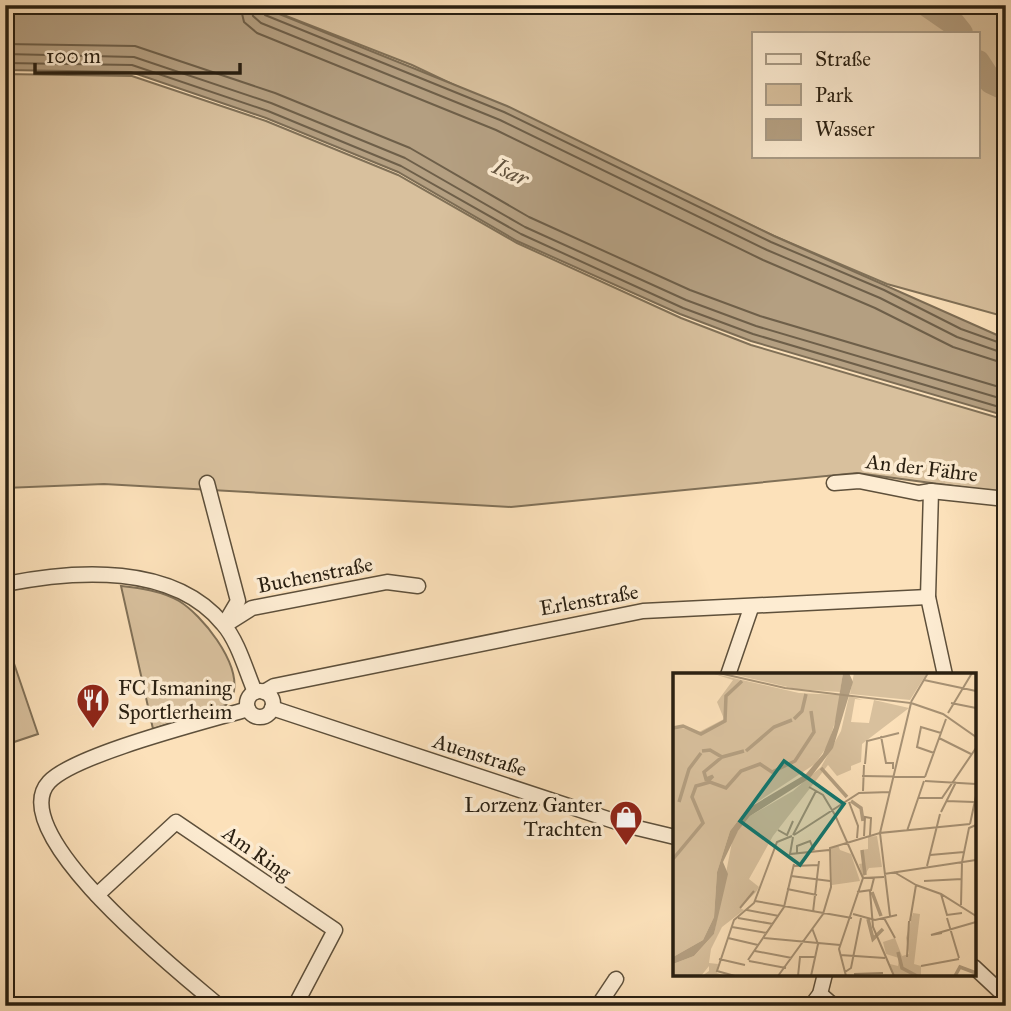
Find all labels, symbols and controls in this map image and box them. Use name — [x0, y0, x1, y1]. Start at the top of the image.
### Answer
scale bar — [35, 32, 240, 76]
legend — [752, 32, 979, 158]
text: 100 m — [46, 43, 101, 69]
text: Straße — [815, 46, 871, 72]
text: Park — [815, 82, 853, 108]
text: Wasser — [815, 116, 875, 142]
water label: Isar — [488, 151, 534, 193]
street label: An der Fähre — [864, 448, 980, 488]
street label: Buchenstraße — [255, 551, 375, 599]
street label: Erlenstraße — [538, 578, 641, 621]
inset map — [673, 673, 976, 976]
place label: FC Ismaning Sportlerheim — [118, 675, 233, 725]
restaurant icon: FC Ismaning Sportlerheim — [74, 681, 112, 730]
street label: Auenstraße — [429, 727, 530, 782]
place label: Lorzenz Ganter Trachten — [464, 792, 602, 842]
shop icon: Lorzenz Ganter Trachten — [607, 798, 645, 847]
street label: Am Ring — [217, 819, 297, 886]

